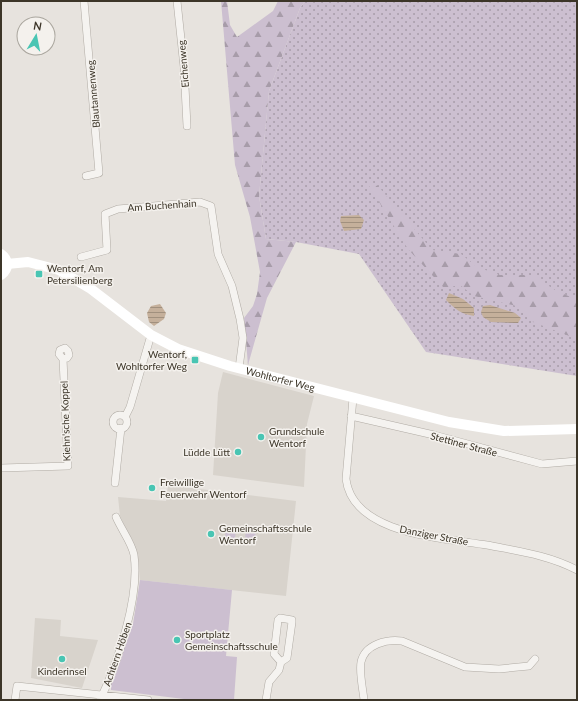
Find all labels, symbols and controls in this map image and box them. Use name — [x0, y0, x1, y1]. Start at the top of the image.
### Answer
north arrow — [16, 16, 56, 56]
text: N — [33, 19, 43, 33]
street label: Eichenweg — [175, 40, 191, 88]
street label: Blautannenweg — [84, 60, 102, 128]
street label: Am Buchenhain — [127, 197, 197, 213]
place label: Wentorf, Am Petersilienberg — [47, 262, 112, 286]
marker: Wentorf, Am Petersilienberg — [34, 269, 44, 279]
place label: Wentorf, Wohltorfer Weg — [116, 348, 187, 372]
marker: Wentorf, Wohltorfer Weg — [190, 355, 200, 365]
street label: Wohltorfer Weg — [244, 364, 316, 393]
street label: Kiehn'sche Koppel — [58, 381, 72, 461]
place label: Grundschule Wentorf — [269, 425, 325, 449]
street label: Stettiner Straße — [429, 429, 499, 459]
marker: Grundschule Wentorf — [256, 432, 266, 442]
place label: Lüdde Lütt — [183, 446, 230, 458]
marker: Lüdde Lütt — [233, 447, 243, 457]
place label: Freiwillige Feuerwehr Wentorf — [160, 476, 247, 500]
marker: Freiwillige Feuerwehr Wentorf — [147, 483, 157, 493]
place label: Gemeinschaftsschule Wentorf — [219, 522, 312, 546]
street label: Danziger Straße — [399, 522, 469, 548]
marker: Gemeinschaftsschule Wentorf — [206, 529, 216, 539]
street label: Achtern Höben — [100, 620, 134, 688]
place label: Sportplatz Gemeinschaftsschule — [185, 628, 278, 652]
marker: Sportplatz Gemeinschaftsschule — [172, 635, 182, 645]
marker: Kinderinsel — [57, 654, 67, 664]
place label: Kinderinsel — [37, 665, 87, 677]

